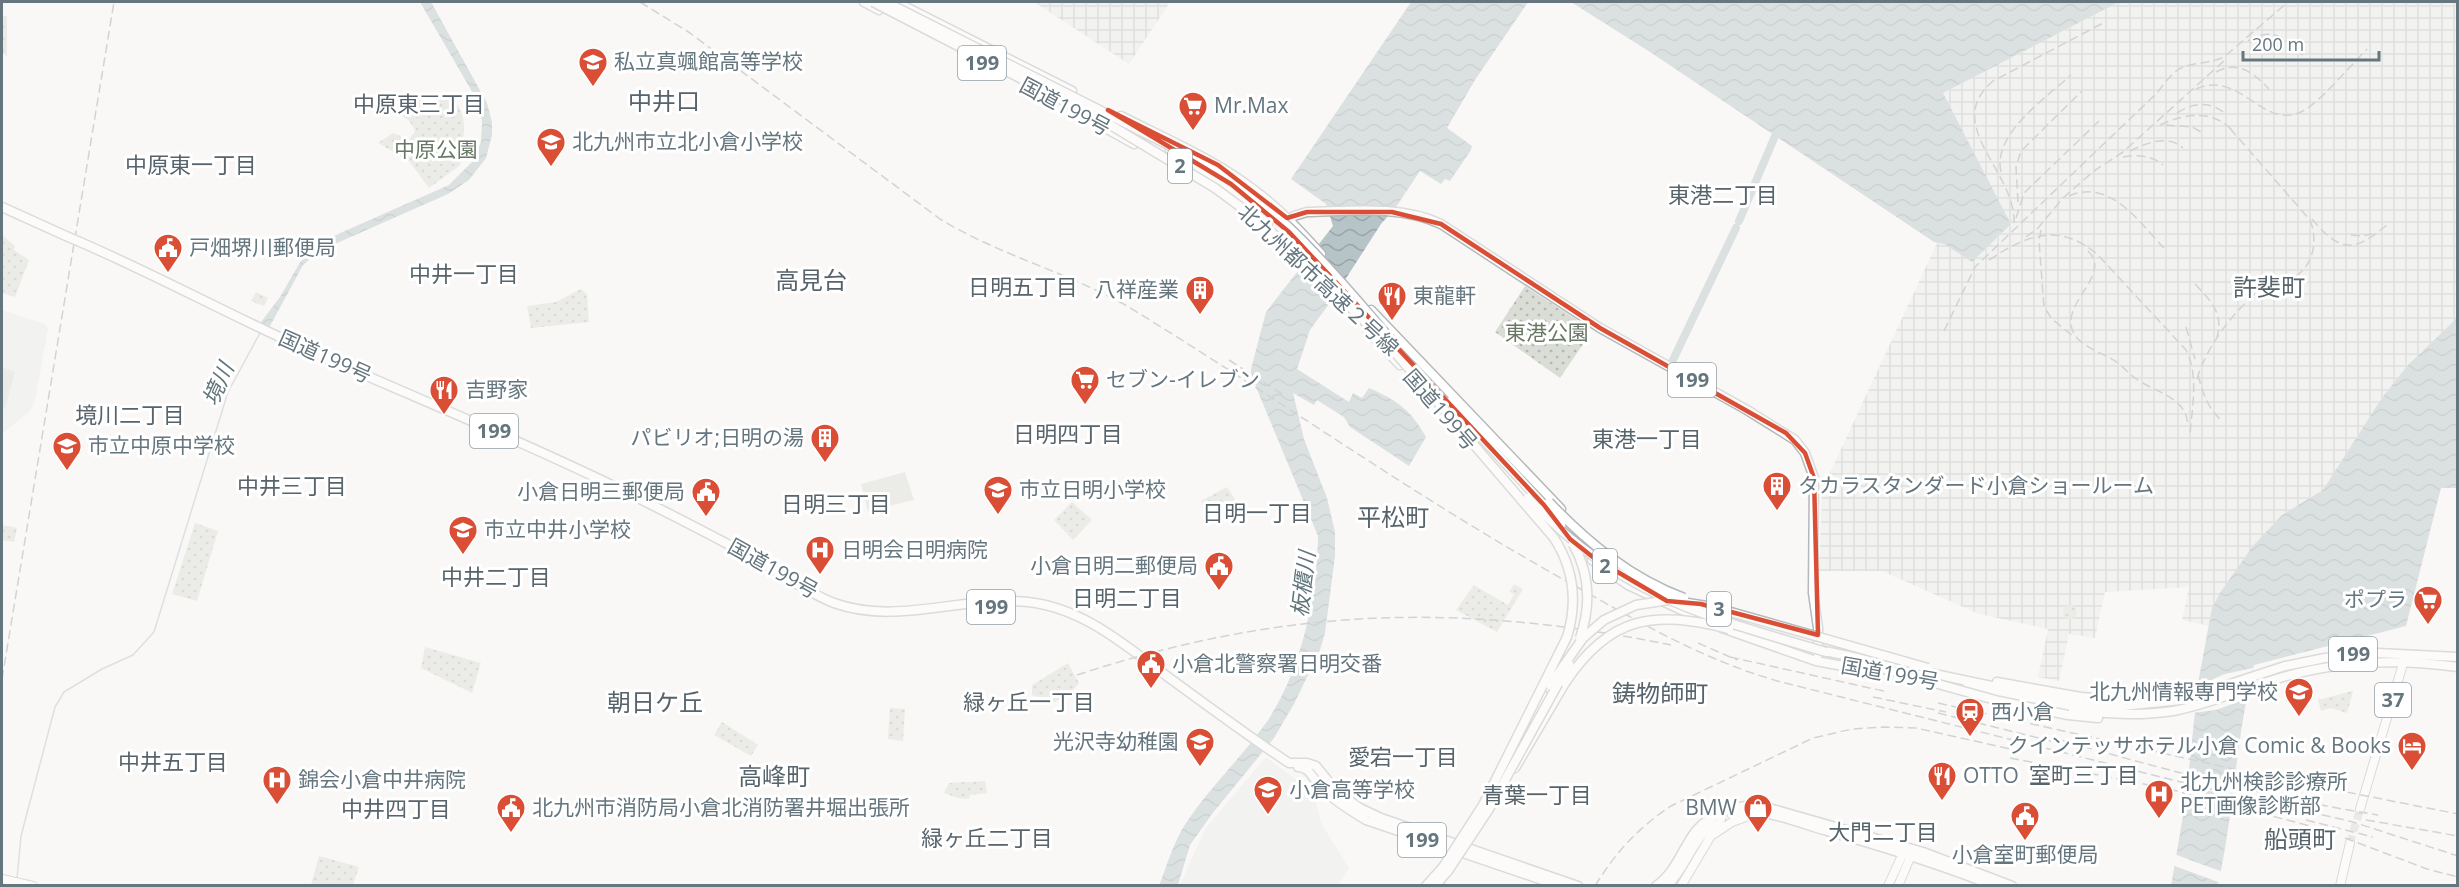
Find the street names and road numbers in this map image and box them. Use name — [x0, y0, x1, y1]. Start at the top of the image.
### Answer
road number: 199 — [958, 46, 1006, 80]
street label: 国道199号 — [1015, 71, 1116, 142]
road number: 2 — [1168, 149, 1192, 183]
street label: 北九州都市高速２号線 — [1232, 197, 1405, 361]
street label: 国道199号 — [274, 323, 376, 389]
street label: 国道199号 — [1398, 363, 1484, 456]
road number: 199 — [1668, 363, 1716, 397]
road number: 199 — [470, 414, 518, 448]
street label: 国道199号 — [723, 532, 824, 604]
road number: 2 — [1593, 549, 1617, 583]
road number: 199 — [967, 590, 1015, 624]
road number: 3 — [1707, 592, 1731, 626]
road number: 199 — [2329, 637, 2377, 671]
street label: 国道199号 — [1839, 651, 1941, 695]
road number: 37 — [2375, 683, 2411, 717]
road number: 199 — [1398, 823, 1446, 857]

